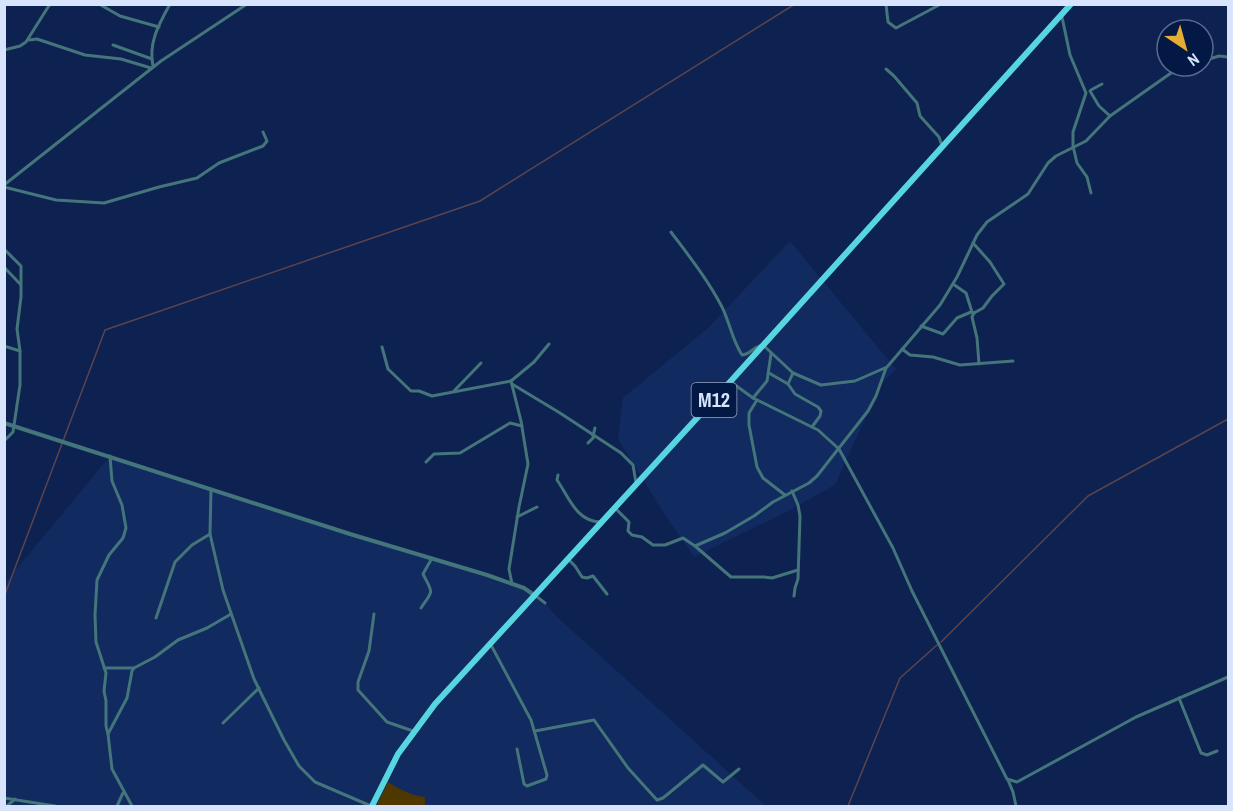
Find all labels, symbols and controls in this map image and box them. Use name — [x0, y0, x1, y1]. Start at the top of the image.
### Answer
north arrow — [1155, 18, 1215, 78]
text: N — [1184, 48, 1204, 72]
road number: M12 — [692, 383, 736, 417]

